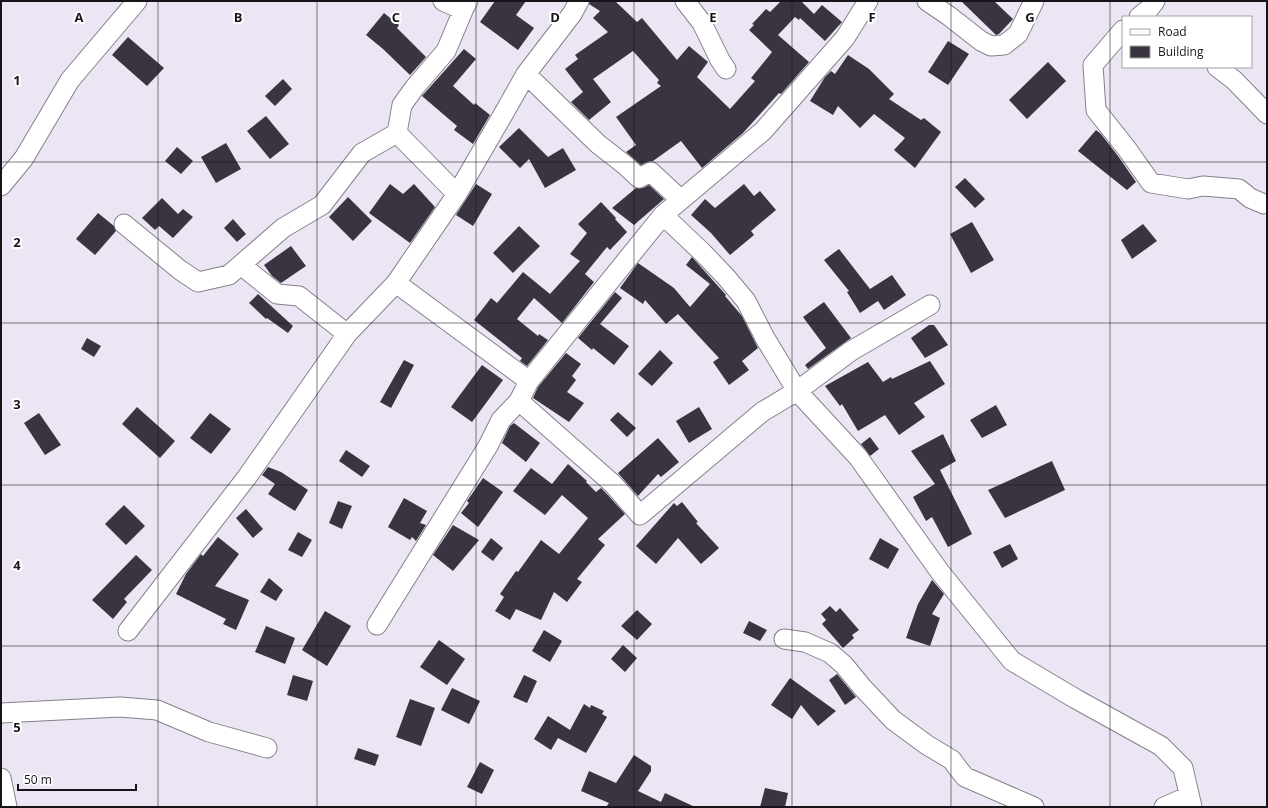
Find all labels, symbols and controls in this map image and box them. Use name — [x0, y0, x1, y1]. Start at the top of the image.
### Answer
text: A — [75, 8, 84, 26]
text: B — [234, 8, 243, 26]
text: C — [392, 8, 400, 26]
text: D — [550, 8, 560, 26]
text: E — [709, 8, 717, 26]
text: F — [868, 8, 876, 26]
text: G — [1025, 8, 1035, 26]
legend — [1122, 16, 1252, 68]
text: Road — [1158, 23, 1187, 40]
text: Building — [1158, 43, 1204, 60]
text: 1 — [13, 71, 21, 89]
text: 2 — [13, 233, 21, 251]
text: 3 — [13, 395, 21, 413]
text: 4 — [13, 556, 21, 574]
text: 5 — [13, 718, 21, 736]
scale bar — [18, 766, 136, 792]
text: 50 m — [24, 771, 52, 788]

